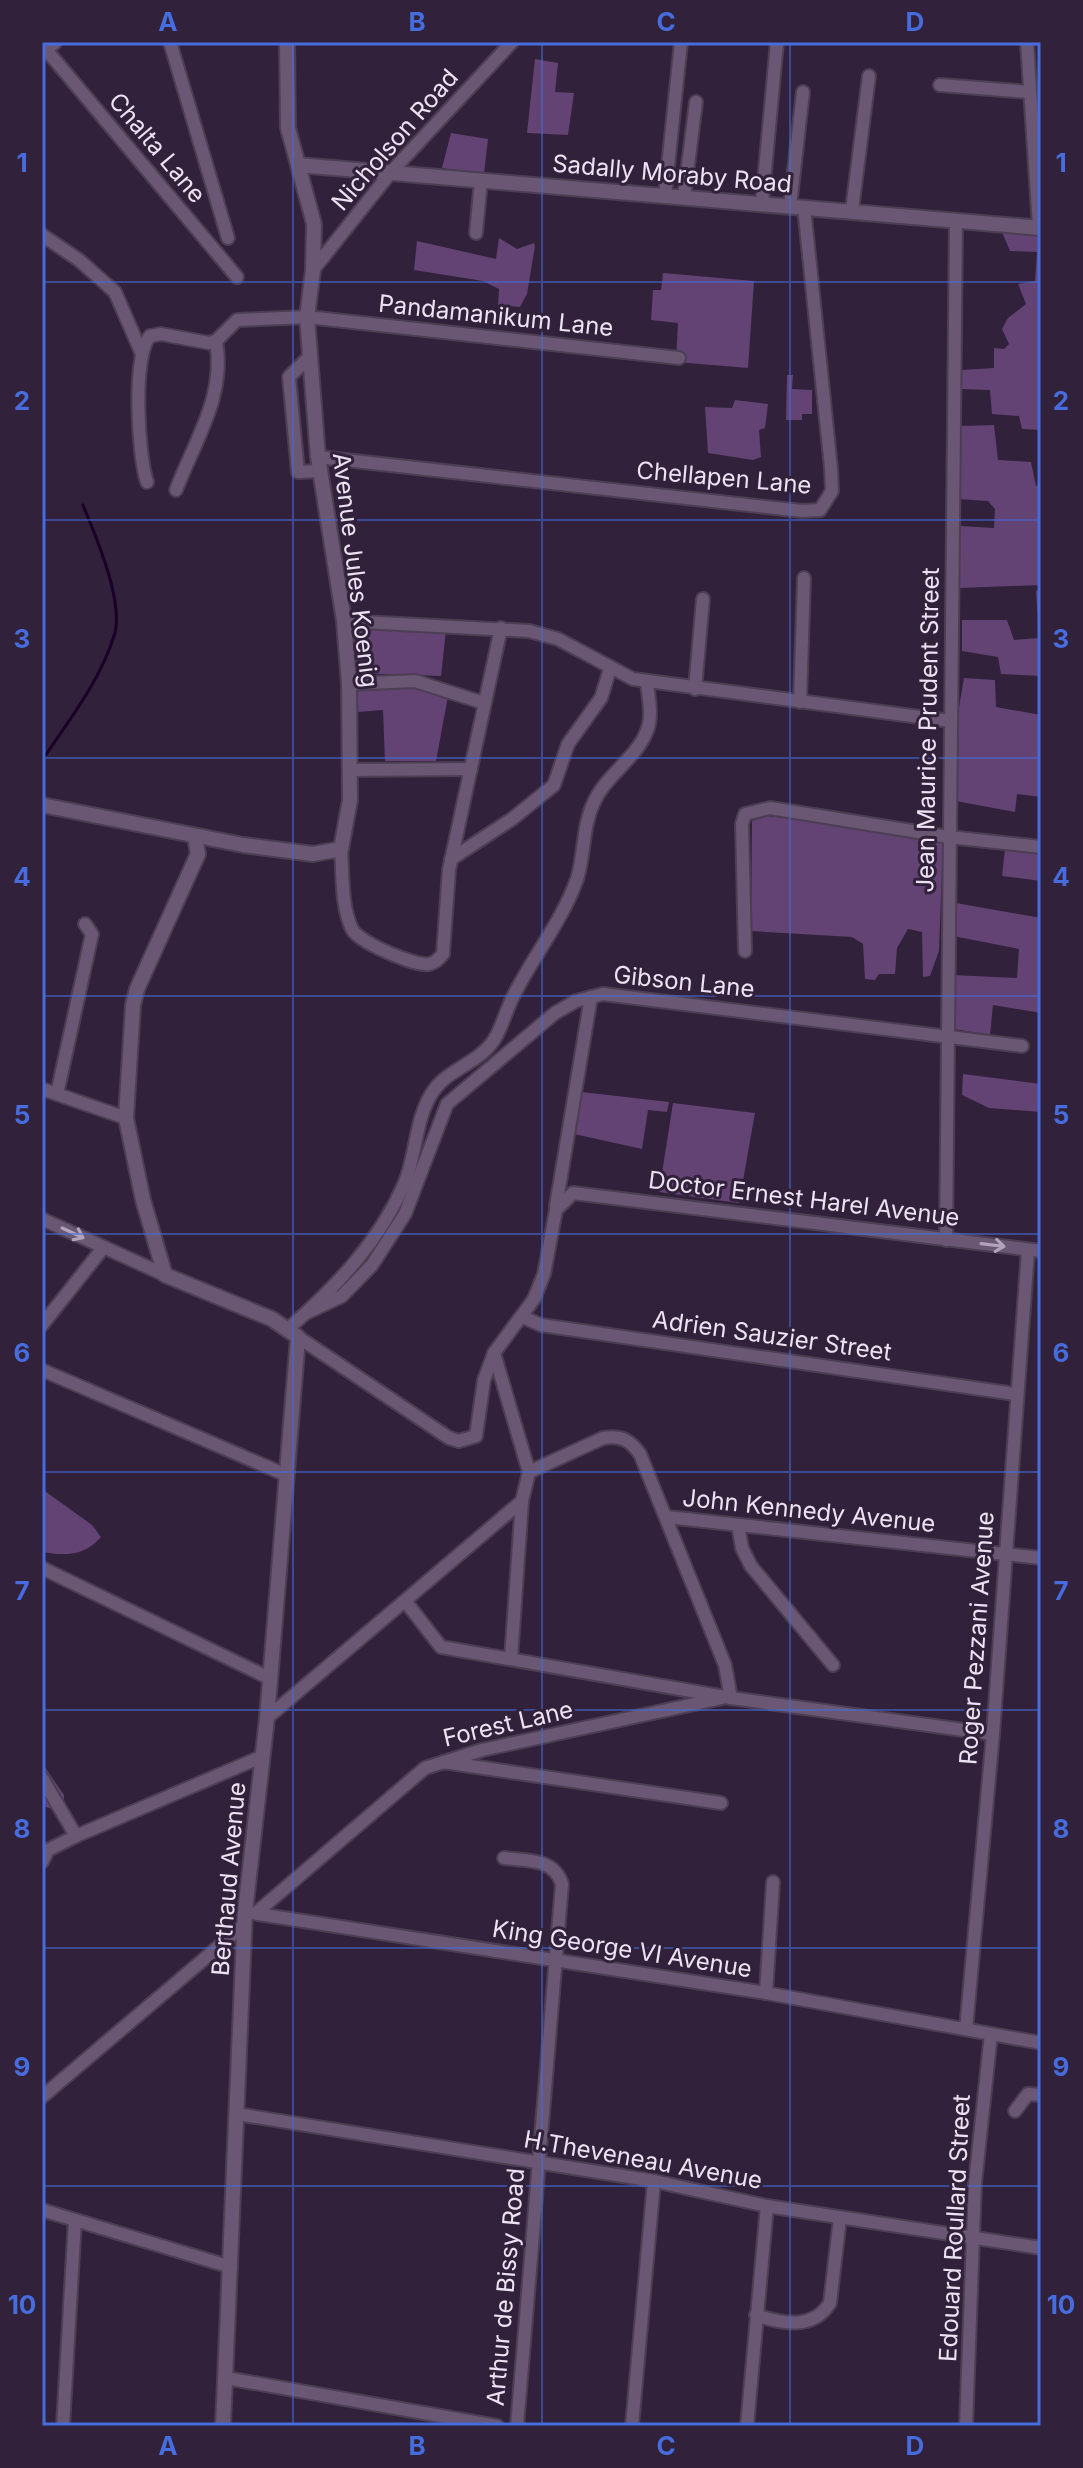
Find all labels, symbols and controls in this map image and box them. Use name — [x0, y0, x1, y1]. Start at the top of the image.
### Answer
text: A — [158, 6, 178, 37]
text: B — [408, 6, 426, 37]
text: C — [656, 6, 676, 37]
text: D — [906, 6, 924, 37]
street label: Nicholson Road — [325, 63, 464, 216]
street label: Chalta Lane — [103, 87, 212, 209]
text: 1 — [16, 147, 28, 178]
text: 1 — [1055, 147, 1067, 178]
street label: Sadally Moraby Road — [551, 149, 793, 198]
street label: Pandamanikum Lane — [377, 289, 615, 342]
text: 2 — [14, 385, 30, 416]
text: 2 — [1053, 385, 1069, 416]
street label: Avenue Jules Koenig — [327, 451, 384, 689]
street label: Chellapen Lane — [635, 455, 813, 500]
street label: Jean Maurice Prudent Street — [910, 567, 945, 893]
text: 3 — [14, 623, 30, 654]
text: 3 — [1053, 623, 1069, 654]
text: 4 — [13, 861, 31, 892]
text: 4 — [1052, 861, 1070, 892]
street label: Gibson Lane — [612, 960, 756, 1003]
text: 5 — [14, 1099, 30, 1130]
text: 5 — [1053, 1099, 1069, 1130]
street label: Doctor Ernest Harel Avenue — [647, 1165, 961, 1232]
one-way arrow — [61, 1226, 85, 1241]
one-way arrow — [979, 1238, 1006, 1253]
street label: Adrien Sauzier Street — [651, 1304, 894, 1367]
text: 6 — [14, 1337, 30, 1368]
text: 6 — [1053, 1337, 1069, 1368]
street label: John Kennedy Avenue — [681, 1483, 937, 1538]
street label: Roger Pezzani Avenue — [953, 1510, 1000, 1766]
text: 7 — [14, 1575, 30, 1606]
text: 7 — [1053, 1575, 1069, 1606]
street label: Forest Lane — [440, 1694, 576, 1753]
street label: Berthaud Avenue — [206, 1781, 251, 1977]
text: 8 — [14, 1813, 30, 1844]
text: 8 — [1053, 1813, 1069, 1844]
street label: King George VI Avenue — [490, 1914, 754, 1983]
text: 9 — [14, 2051, 30, 2082]
text: 9 — [1053, 2051, 1069, 2082]
street label: Edouard Roullard Street — [933, 2093, 976, 2362]
street label: H.Theveneau Avenue — [522, 2124, 764, 2195]
street label: Arthur de Bissy Road — [481, 2167, 530, 2407]
text: 10 — [8, 2289, 36, 2320]
text: 10 — [1047, 2289, 1075, 2320]
text: A — [158, 2430, 178, 2461]
text: B — [408, 2430, 426, 2461]
text: C — [656, 2430, 676, 2461]
text: D — [906, 2430, 924, 2461]

